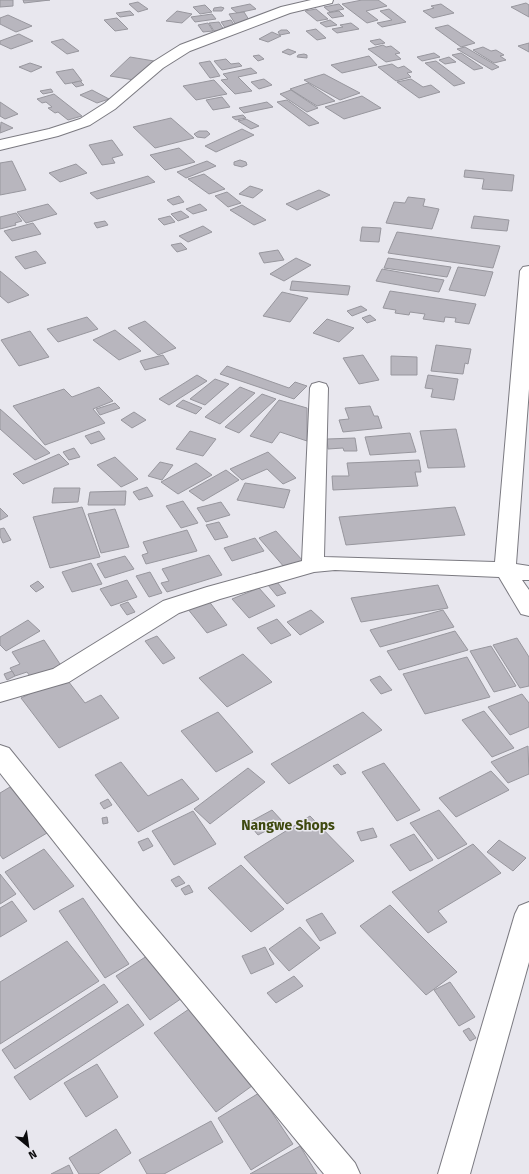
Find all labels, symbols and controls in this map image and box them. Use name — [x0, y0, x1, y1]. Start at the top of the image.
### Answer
district label: Nangwe Shops — [241, 817, 335, 834]
north arrow — [8, 1126, 48, 1166]
text: N — [26, 1147, 39, 1162]

